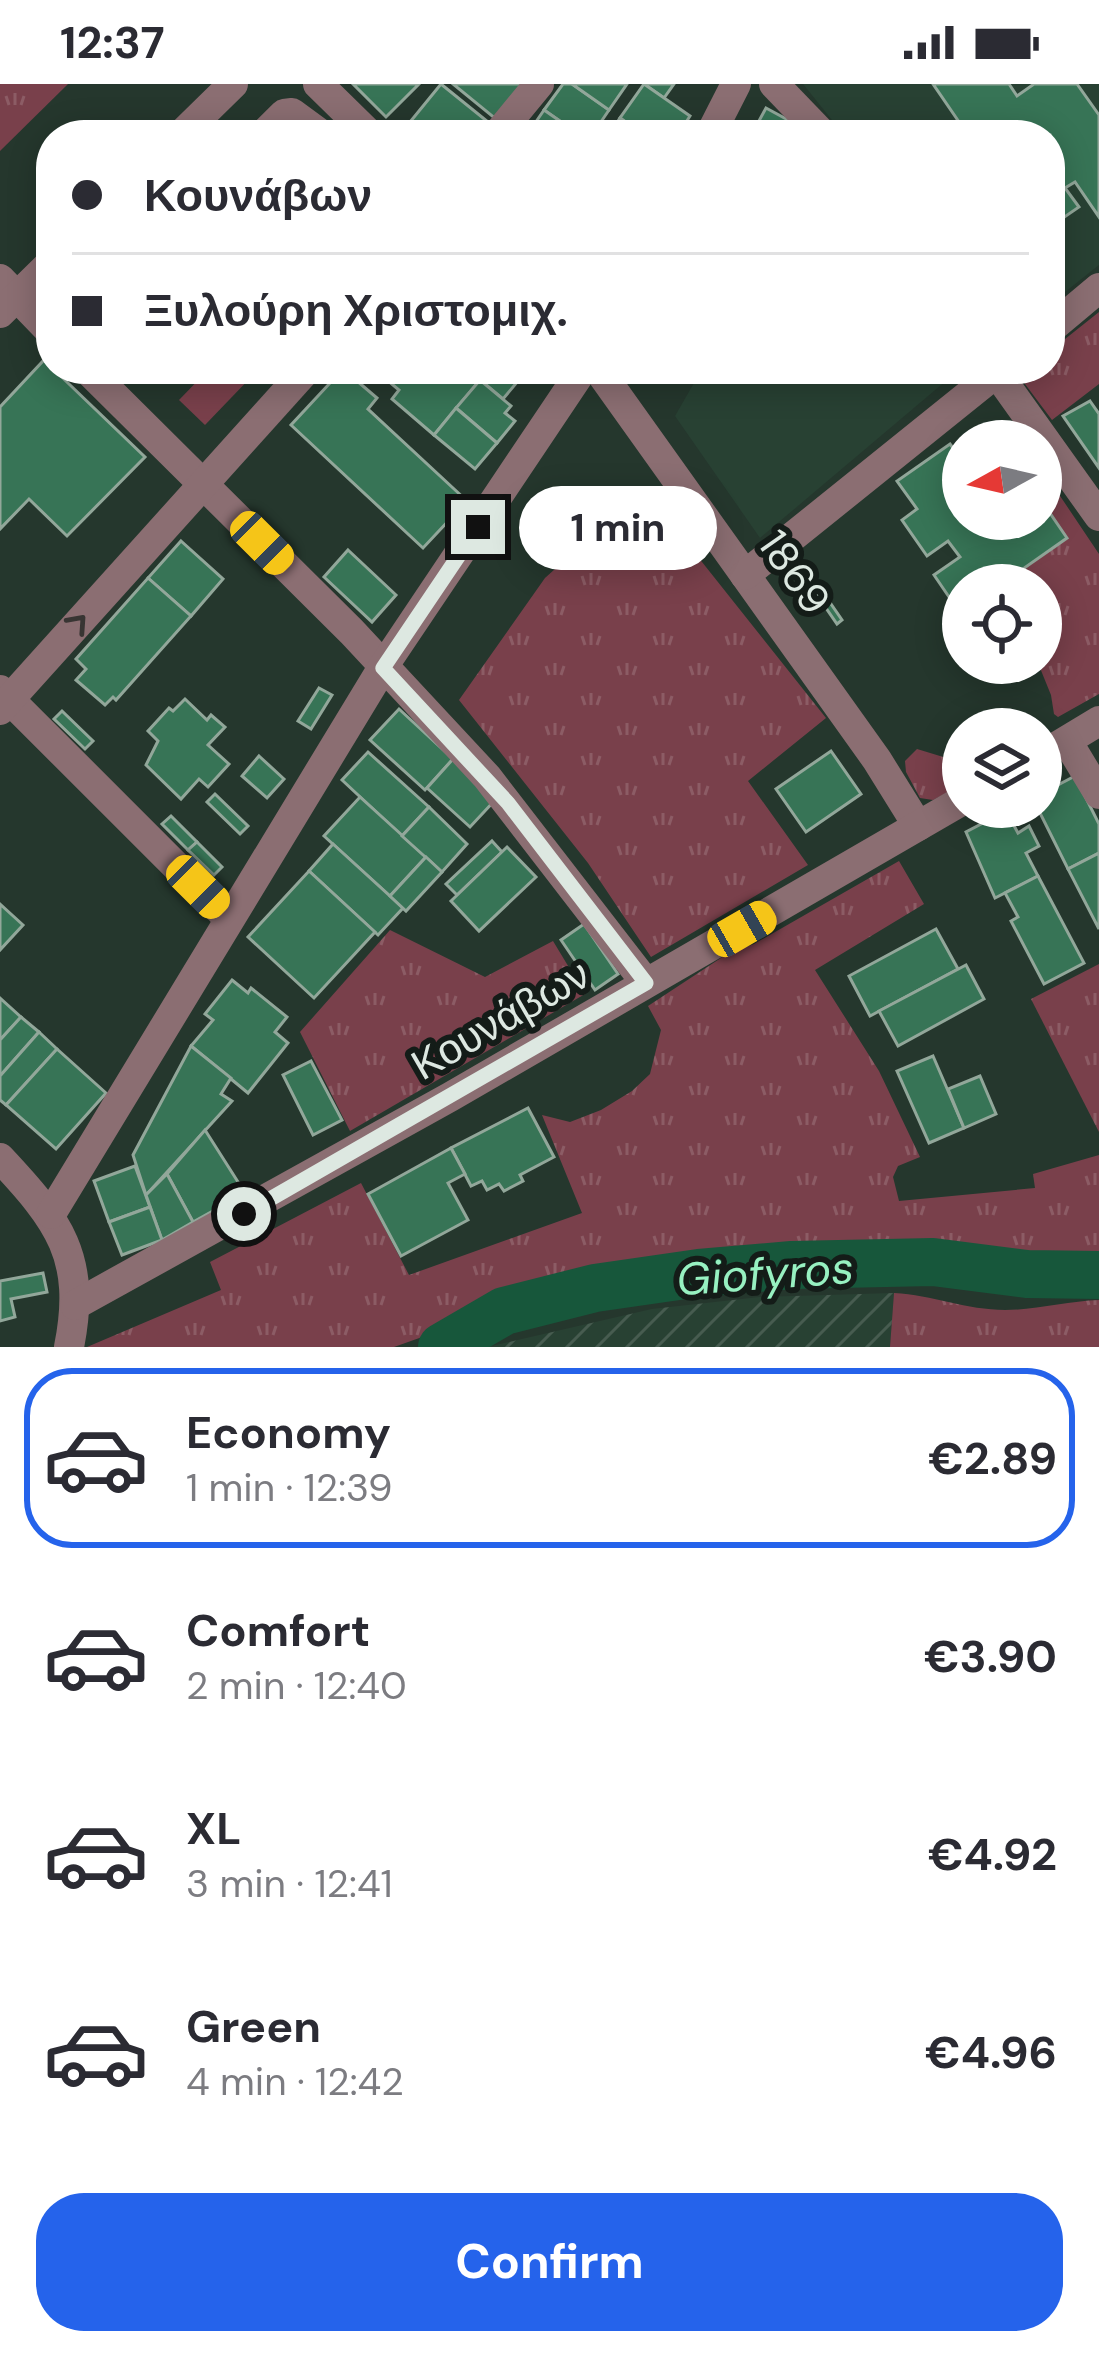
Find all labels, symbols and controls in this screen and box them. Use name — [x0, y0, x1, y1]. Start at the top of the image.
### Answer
text: 12:37 — [60, 13, 165, 72]
text: Κουνάβων — [144, 166, 372, 225]
text: Ξυλούρη Χριστομιχ. — [144, 281, 568, 340]
north arrow — [942, 420, 1062, 540]
map controls — [942, 420, 1062, 828]
callout: 1 min — [520, 485, 718, 569]
route end — [451, 500, 505, 554]
text: 1 min — [571, 502, 665, 553]
car — [224, 505, 300, 581]
street label: 1869 — [746, 519, 843, 625]
button: locate — [942, 564, 1062, 684]
one-way arrow — [64, 615, 85, 637]
button: layers — [942, 708, 1062, 828]
car — [160, 849, 236, 925]
car — [702, 895, 782, 963]
street label: Κουνάβων — [401, 946, 599, 1093]
route start — [217, 1187, 271, 1241]
water label: Giofyros — [674, 1238, 856, 1309]
text: Economy — [186, 1403, 391, 1462]
icon: car — [42, 1404, 150, 1512]
text: €2.89 — [928, 1429, 1057, 1488]
text: 1 min · 12:39 — [186, 1462, 392, 1513]
text: Comfort — [186, 1601, 370, 1660]
icon: car — [42, 1602, 150, 1710]
text: €3.90 — [924, 1627, 1057, 1686]
text: 2 min · 12:40 — [186, 1660, 407, 1711]
text: XL — [186, 1799, 241, 1858]
icon: car — [42, 1800, 150, 1908]
text: €4.92 — [928, 1825, 1057, 1884]
text: 3 min · 12:41 — [186, 1858, 393, 1909]
text: Green — [186, 1997, 321, 2056]
icon: car — [42, 1998, 150, 2106]
text: €4.96 — [925, 2023, 1057, 2082]
text: 4 min · 12:42 — [186, 2056, 404, 2107]
button: Confirm — [36, 2193, 1063, 2331]

